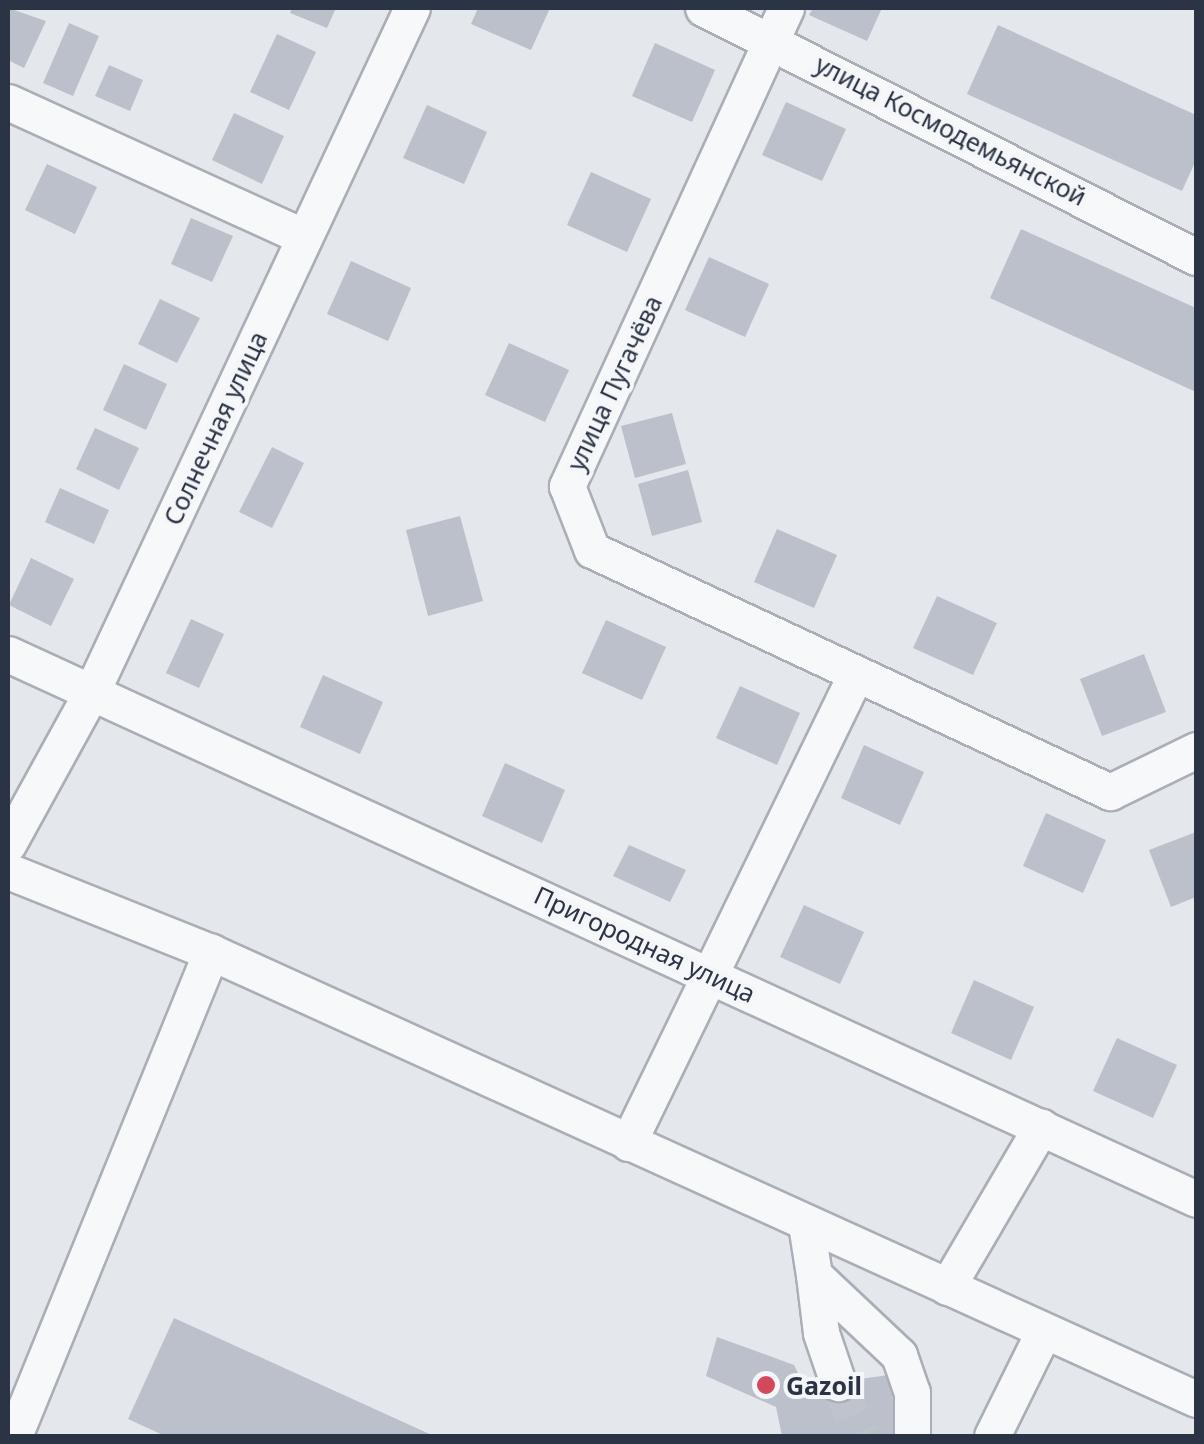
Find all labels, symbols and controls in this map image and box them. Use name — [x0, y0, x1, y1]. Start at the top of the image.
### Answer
street label: улица Космодемьянской — [811, 49, 1091, 211]
street label: улица Пугачёва — [560, 291, 668, 475]
street label: Солнечная улица — [157, 326, 273, 530]
street label: Пригородная улица — [530, 880, 760, 1008]
place label: Gazoil — [786, 1370, 862, 1400]
marker: Gazoil — [755, 1374, 777, 1396]

